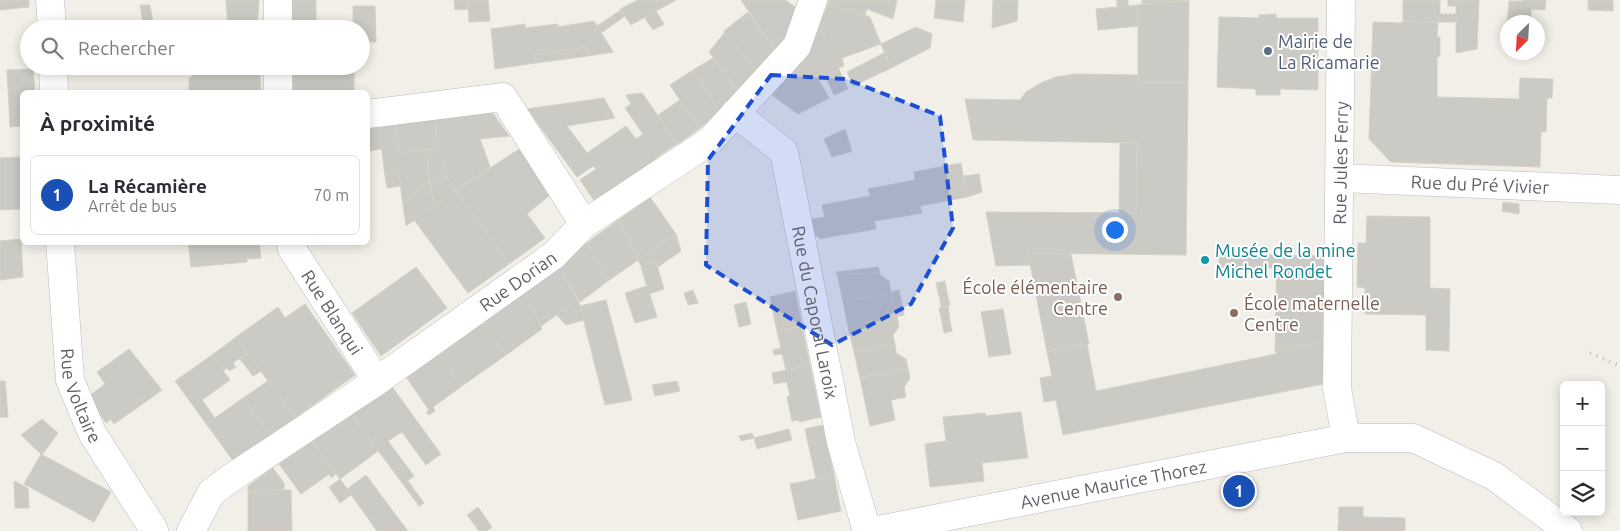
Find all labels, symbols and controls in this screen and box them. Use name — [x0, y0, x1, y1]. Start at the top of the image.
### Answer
north arrow — [1500, 15, 1545, 60]
search box — [20, 20, 370, 75]
place label: Mairie de La Ricamarie — [1278, 31, 1380, 72]
icon: search — [38, 34, 66, 62]
text: Rechercher — [78, 37, 175, 59]
marker: Mairie de La Ricamarie — [1262, 45, 1274, 57]
street label: Rue Jules Ferry — [1329, 101, 1351, 225]
text: À proximité — [40, 111, 155, 135]
street label: Rue du Pré Vivier — [1410, 171, 1550, 197]
text: La Récamière — [88, 175, 207, 197]
text: 1 — [52, 186, 62, 204]
text: 70 m — [313, 186, 349, 204]
text: Arrêt de bus — [88, 197, 177, 215]
your location — [1102, 217, 1128, 243]
street label: Rue du Caporal Laroix — [789, 224, 842, 401]
place label: Musée de la mine Michel Rondet — [1215, 240, 1356, 281]
street label: Rue Dorian — [475, 247, 560, 315]
marker: Musée de la mine Michel Rondet — [1199, 254, 1211, 266]
street label: Rue Blanqui — [298, 266, 367, 358]
place label: École élémentaire Centre — [963, 276, 1108, 318]
marker: École élémentaire Centre — [1112, 291, 1124, 303]
place label: École maternelle Centre — [1244, 292, 1380, 334]
marker: École maternelle Centre — [1228, 307, 1240, 319]
street label: Rue Voltaire — [58, 347, 106, 447]
map controls — [1560, 381, 1605, 516]
button: + — [1560, 381, 1605, 426]
button: − — [1560, 426, 1605, 471]
street label: Avenue Maurice Thorez — [1019, 456, 1208, 512]
button: layers — [1560, 471, 1605, 516]
pin: 1 — [1223, 472, 1255, 510]

